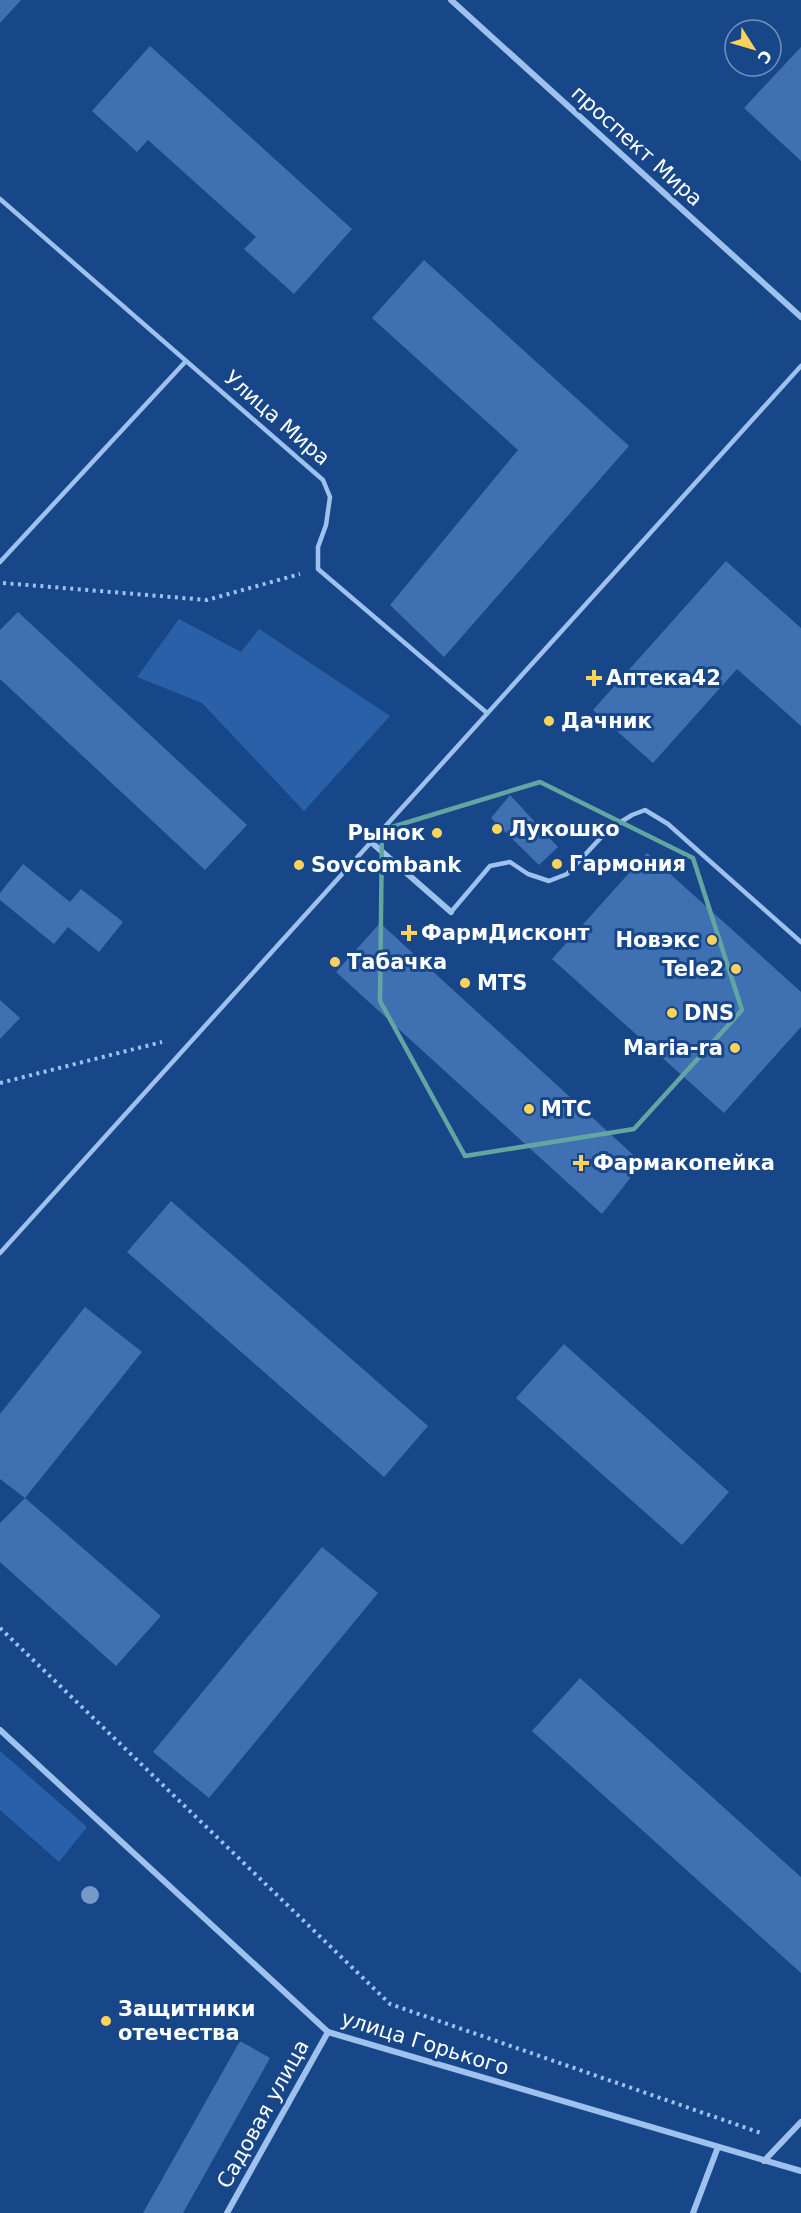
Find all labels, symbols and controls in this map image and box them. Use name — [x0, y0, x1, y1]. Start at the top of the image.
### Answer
north arrow — [723, 18, 783, 78]
text: С — [753, 46, 776, 67]
street label: проспект Мира — [567, 81, 707, 211]
street label: Улица Мира — [219, 366, 335, 470]
place label: Аптека42 — [606, 666, 721, 690]
marker: Аптека42 — [587, 671, 601, 685]
place label: Дачник — [561, 709, 652, 733]
marker: Дачник — [542, 714, 556, 728]
place label: Лукошко — [509, 817, 620, 841]
place label: Рынок — [347, 821, 425, 845]
marker: Лукошко — [490, 822, 504, 836]
marker: Рынок — [430, 826, 444, 840]
place label: Гармония — [569, 852, 686, 876]
place label: Sovcombank — [311, 853, 462, 877]
marker: Гармония — [550, 857, 564, 871]
marker: Sovcombank — [292, 858, 306, 872]
place label: ФармДисконт — [421, 921, 590, 945]
marker: ФармДисконт — [402, 926, 416, 940]
place label: Новэкс — [616, 928, 700, 952]
marker: Новэкс — [705, 933, 719, 947]
place label: Табачка — [347, 950, 447, 974]
marker: Табачка — [328, 955, 342, 969]
place label: Tele2 — [662, 957, 724, 981]
marker: Tele2 — [729, 962, 743, 976]
place label: MTS — [477, 971, 527, 995]
marker: MTS — [458, 976, 472, 990]
place label: DNS — [684, 1001, 734, 1025]
marker: DNS — [665, 1006, 679, 1020]
place label: Maria-ra — [623, 1036, 723, 1060]
marker: Maria-ra — [728, 1041, 742, 1055]
place label: МТС — [541, 1097, 592, 1121]
marker: МТС — [522, 1102, 536, 1116]
place label: Фармакопейка — [593, 1151, 775, 1175]
marker: Фармакопейка — [574, 1156, 588, 1170]
place label: Защитники отечества — [118, 1997, 255, 2045]
street label: улица Горького — [338, 2006, 512, 2080]
marker: Защитники отечества — [99, 2014, 113, 2028]
street label: Садовая улица — [212, 2036, 314, 2192]

